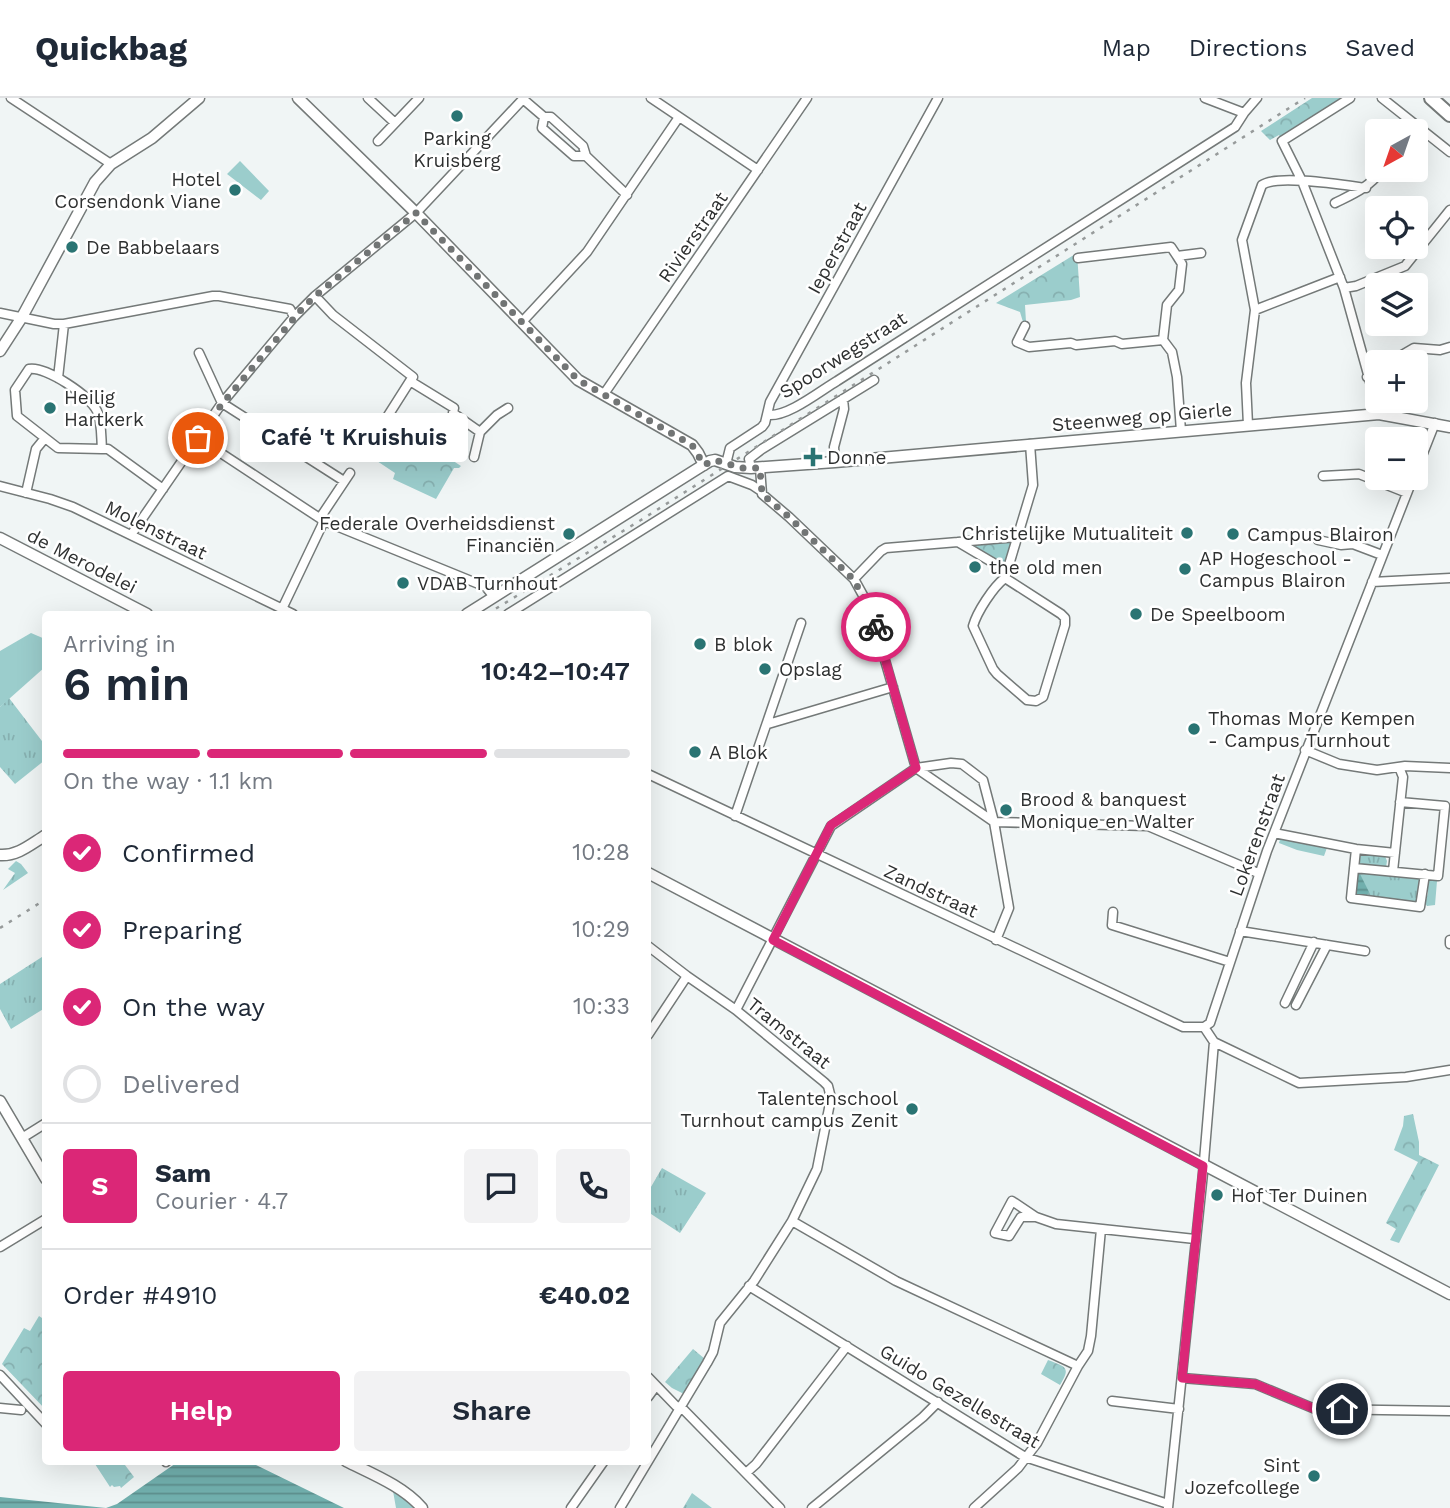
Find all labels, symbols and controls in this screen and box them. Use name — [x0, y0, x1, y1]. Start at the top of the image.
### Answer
text: Quickbag — [35, 29, 187, 68]
text: Map — [1102, 34, 1151, 62]
text: Directions — [1189, 34, 1307, 62]
text: Saved — [1345, 34, 1415, 62]
marker: Parking Kruisberg — [449, 108, 465, 124]
north arrow — [1365, 119, 1428, 182]
map controls — [1365, 119, 1428, 490]
place label: Parking Kruisberg — [413, 127, 502, 172]
place label: Hotel Corsendonk Viane — [54, 168, 221, 213]
marker: Hotel Corsendonk Viane — [227, 182, 243, 198]
street label: Rivierstraat — [653, 187, 733, 287]
button: locate — [1365, 196, 1428, 259]
street label: Ieperstraat — [802, 198, 872, 298]
place label: De Babbelaars — [86, 236, 220, 259]
marker: De Babbelaars — [64, 239, 80, 255]
button: layers — [1365, 273, 1428, 336]
street label: Spoorwegstraat — [775, 307, 911, 403]
button: + — [1365, 350, 1428, 413]
place label: Heilig Hartkerk — [64, 386, 144, 431]
street label: Steenweg op Gierle — [1051, 398, 1233, 436]
marker: Heilig Hartkerk — [42, 400, 58, 416]
pin — [168, 408, 228, 468]
callout: Café 't Kruishuis — [240, 414, 467, 462]
icon: bag — [179, 419, 217, 457]
text: Café 't Kruishuis — [261, 424, 447, 451]
button: − — [1365, 427, 1428, 490]
place label: Donne — [827, 446, 887, 469]
marker: Donne — [805, 449, 821, 465]
street label: Molenstraat — [101, 495, 211, 565]
place label: Federale Overheidsdienst Financiën — [319, 512, 555, 557]
place label: Christelijke Mutualiteit — [962, 522, 1173, 545]
place label: Campus Blairon — [1247, 523, 1394, 546]
street label: de Merodelei — [23, 524, 141, 598]
marker: Christelijke Mutualiteit — [1179, 525, 1195, 541]
marker: Federale Overheidsdienst Financiën — [561, 526, 577, 542]
marker: Campus Blairon — [1225, 526, 1241, 542]
place label: AP Hogeschool - Campus Blairon — [1199, 547, 1352, 592]
place label: the old men — [989, 556, 1103, 579]
marker: the old men — [967, 559, 983, 575]
marker: AP Hogeschool - Campus Blairon — [1177, 561, 1193, 577]
place label: VDAB Turnhout — [417, 572, 558, 595]
marker: VDAB Turnhout — [395, 575, 411, 591]
courier — [841, 592, 911, 662]
place label: De Speelboom — [1150, 603, 1286, 626]
marker: De Speelboom — [1128, 606, 1144, 622]
icon: bike — [857, 608, 895, 646]
text: Arriving in — [63, 631, 176, 658]
place label: B blok — [714, 633, 773, 656]
marker: B blok — [692, 636, 708, 652]
text: 10:42–10:47 — [481, 656, 630, 686]
text: 6 min — [63, 657, 190, 711]
place label: Opslag — [779, 658, 843, 681]
marker: Opslag — [757, 661, 773, 677]
place label: Thomas More Kempen - Campus Turnhout — [1208, 707, 1415, 752]
marker: Thomas More Kempen - Campus Turnhout — [1186, 721, 1202, 737]
place label: A Blok — [709, 741, 768, 764]
marker: A Blok — [687, 744, 703, 760]
text: On the way · 1.1 km — [63, 768, 273, 795]
street label: Lokerenstraat — [1224, 771, 1290, 899]
place label: Brood & banquest Monique en Walter — [1020, 788, 1195, 833]
marker: Brood & banquest Monique en Walter — [998, 802, 1014, 818]
icon: check — [63, 834, 101, 872]
text: Confirmed — [122, 838, 255, 868]
text: 10:28 — [572, 839, 630, 866]
street label: Zandstraat — [880, 859, 982, 923]
icon: check — [63, 911, 101, 949]
text: Preparing — [122, 915, 242, 945]
text: 10:29 — [572, 916, 630, 943]
icon: check — [63, 988, 101, 1026]
text: On the way — [122, 992, 265, 1022]
street label: Tramstraat — [742, 992, 836, 1074]
text: 10:33 — [573, 993, 630, 1020]
text: Delivered — [122, 1069, 241, 1099]
place label: Talentenschool Turnhout campus Zenit — [680, 1087, 898, 1132]
marker: Talentenschool Turnhout campus Zenit — [904, 1101, 920, 1117]
button: chat — [464, 1149, 538, 1223]
button: phone — [556, 1149, 630, 1223]
text: Sam — [155, 1158, 211, 1188]
text: S — [92, 1171, 108, 1201]
place label: Hof Ter Duinen — [1231, 1184, 1368, 1207]
marker: Hof Ter Duinen — [1209, 1187, 1225, 1203]
text: Courier · 4.7 — [155, 1188, 288, 1215]
text: Order #4910 — [63, 1280, 218, 1310]
text: €40.02 — [539, 1280, 630, 1310]
street label: Guido Gezellestraat — [876, 1339, 1044, 1453]
button: Help — [63, 1371, 340, 1451]
button: Share — [354, 1371, 630, 1451]
pin — [1312, 1379, 1372, 1439]
icon: home — [1323, 1390, 1361, 1428]
place label: Sint Jozefcollege — [1184, 1454, 1300, 1499]
marker: Sint Jozefcollege — [1306, 1468, 1322, 1484]

